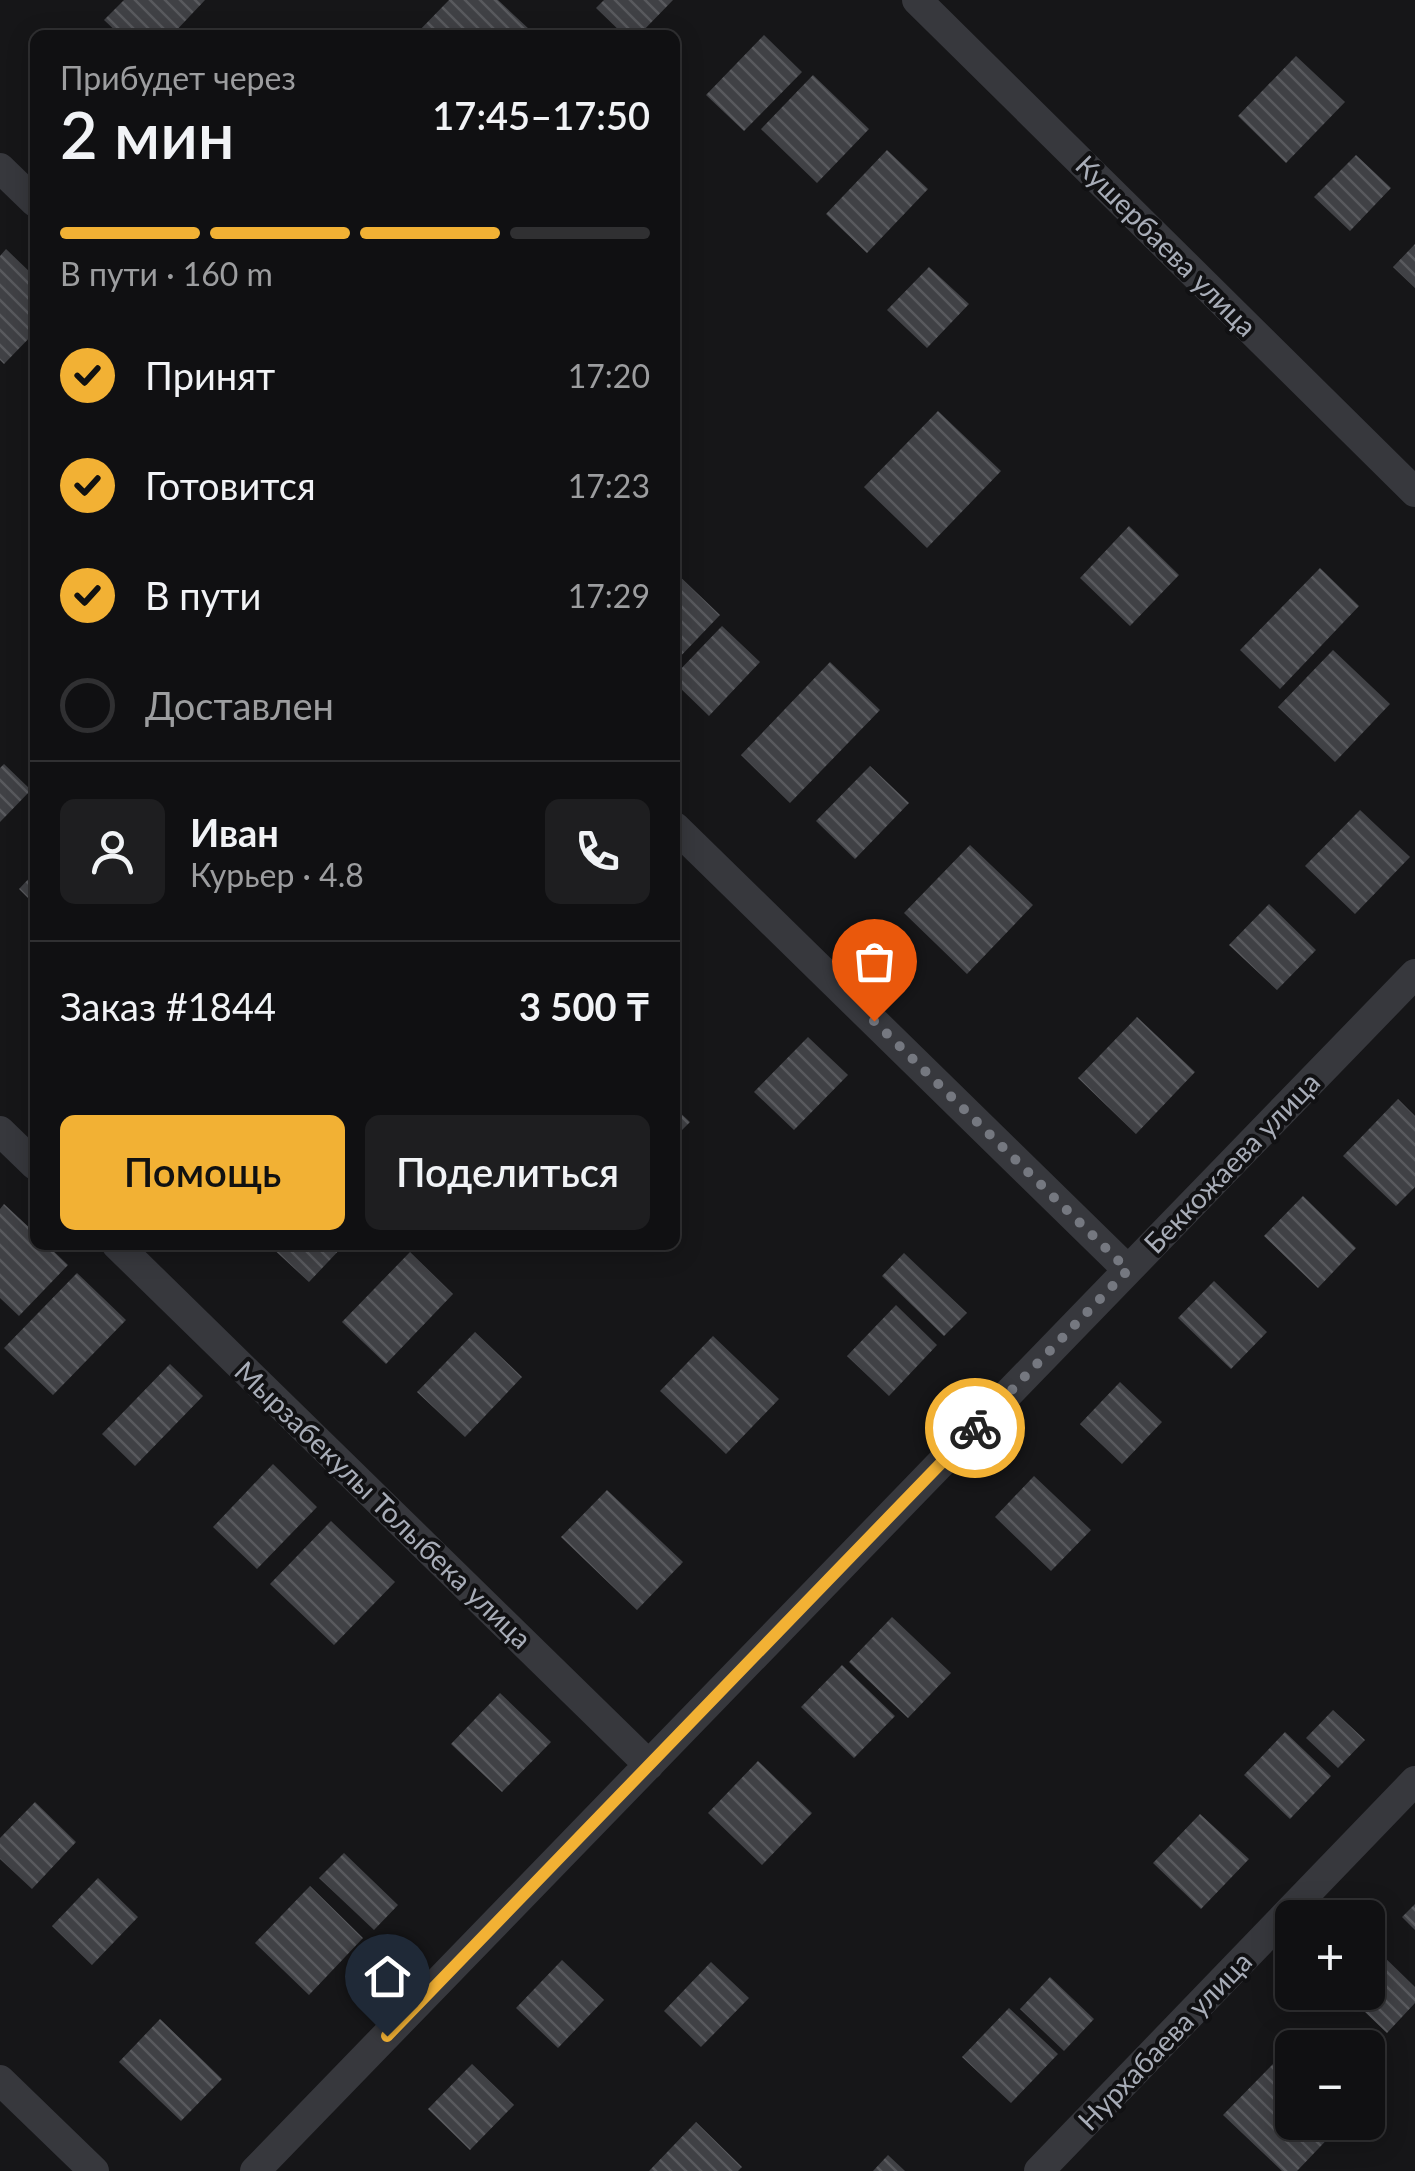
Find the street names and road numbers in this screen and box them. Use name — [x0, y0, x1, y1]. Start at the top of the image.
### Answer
street label: Кушербаева улица — [1069, 148, 1264, 343]
street label: Беккожаева улица — [1136, 1065, 1326, 1260]
street label: Мырзабекулы Толыбека улица — [228, 1354, 539, 1655]
street label: Нурхабаева улица — [1070, 1944, 1258, 2137]

